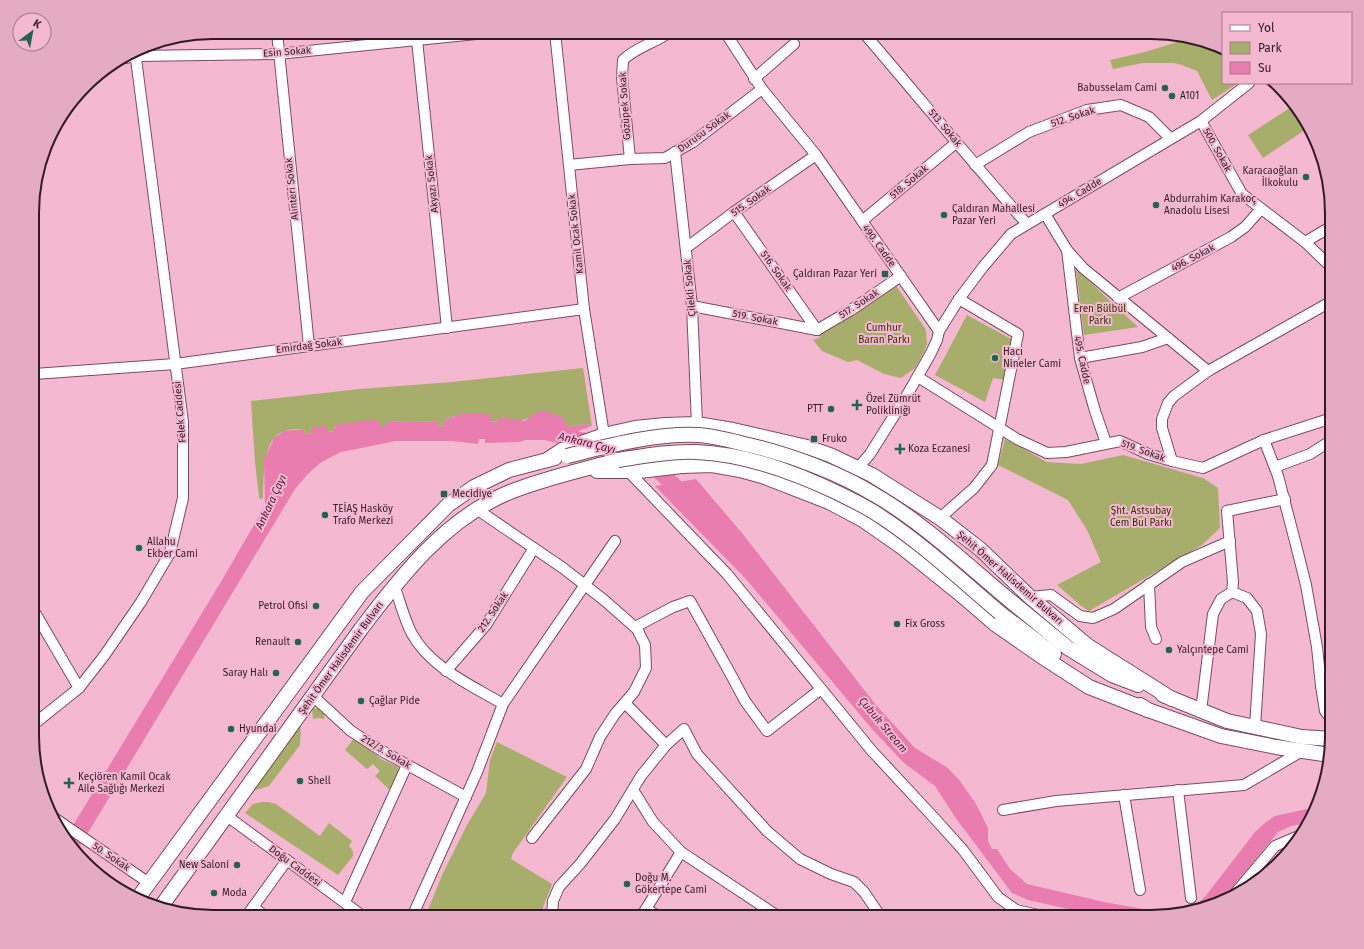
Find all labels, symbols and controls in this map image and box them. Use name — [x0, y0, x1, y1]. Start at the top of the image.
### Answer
north arrow — [12, 12, 52, 52]
legend — [1222, 12, 1352, 84]
text: K — [31, 17, 44, 32]
text: Yol — [1258, 21, 1275, 35]
text: Park — [1258, 41, 1282, 55]
street label: Esin Sokak — [263, 44, 312, 60]
text: Su — [1258, 61, 1272, 75]
street label: Gözüpek Sokak — [617, 71, 633, 140]
place label: Babusselam Cami — [1077, 82, 1157, 94]
marker: Babusselam Cami — [1160, 83, 1170, 93]
place label: A101 — [1180, 90, 1199, 102]
marker: A101 — [1167, 91, 1177, 101]
street label: 512. Sokak — [1049, 104, 1097, 130]
street label: 513. Sokak — [926, 107, 965, 150]
street label: Durusu Sokak — [675, 108, 733, 155]
street label: 500. Sokak — [1200, 126, 1234, 175]
street label: Akyazı Sokak — [423, 154, 441, 213]
street label: Alınteri Sokak — [283, 156, 301, 221]
street label: 518. Sokak — [887, 162, 931, 201]
place label: Karacaoğlan İlkokulu — [1242, 165, 1298, 189]
marker: Karacaoğlan İlkokulu — [1301, 172, 1311, 182]
street label: 494. Cadde — [1056, 175, 1104, 211]
street label: 515. Sokak — [729, 182, 774, 219]
street label: Kamil Ocak Sokak — [566, 193, 586, 274]
place label: Abdurrahim Karakoç Anadolu Lisesi — [1164, 193, 1256, 217]
marker: Abdurrahim Karakoç Anadolu Lisesi — [1151, 200, 1161, 210]
place label: Çaldıran Mahallesi Pazar Yeri — [952, 203, 1035, 227]
marker: Çaldıran Mahallesi Pazar Yeri — [939, 210, 949, 220]
street label: 490. Cadde — [860, 223, 898, 269]
street label: 496. Sokak — [1169, 241, 1218, 274]
street label: 516. Sokak — [758, 249, 795, 294]
street label: Çilekli Sokak — [681, 258, 698, 317]
place label: Çaldıran Pazar Yeri — [793, 268, 877, 280]
marker: Çaldıran Pazar Yeri — [880, 269, 890, 279]
street label: 517. Sokak — [837, 286, 882, 321]
park label: Eren Bülbül Parkı — [1074, 303, 1126, 327]
street label: 519. Sokak — [731, 308, 780, 328]
park label: Cumhur Baran Parkı — [858, 322, 910, 346]
street label: 495. Cadde — [1071, 335, 1093, 385]
street label: Emirdağ Sokak — [275, 336, 343, 356]
place label: Hacı Nineler Cami — [1003, 346, 1061, 370]
marker: Hacı Nineler Cami — [990, 353, 1000, 363]
street label: Felek Caddesi — [171, 380, 189, 443]
place label: Özel Zümrüt Polikliniği — [866, 391, 921, 417]
marker: Özel Zümrüt Polikliniği — [851, 399, 863, 411]
place label: PTT — [807, 403, 824, 415]
marker: PTT — [826, 404, 836, 414]
water label: Ankara Çayı — [556, 429, 617, 456]
place label: Fruko — [822, 433, 847, 445]
marker: Fruko — [809, 434, 819, 444]
street label: 519. Sokak — [1119, 438, 1167, 465]
place label: Koza Eczanesi — [908, 443, 970, 455]
marker: Koza Eczanesi — [895, 444, 905, 454]
water label: Ankara Çayı — [252, 473, 289, 532]
place label: Mecidiye — [452, 488, 492, 500]
marker: Mecidiye — [439, 489, 449, 499]
place label: TEİAŞ Hasköy Trafo Merkezi — [333, 501, 393, 527]
park label: Şht. Astsubay Cem Bul Parkı — [1110, 505, 1172, 529]
marker: TEİAŞ Hasköy Trafo Merkezi — [320, 510, 330, 520]
street label: Şehit Ömer Halisdemir Bulvarı — [954, 527, 1067, 627]
place label: Allahu Ekber Cami — [147, 536, 198, 560]
marker: Allahu Ekber Cami — [134, 543, 144, 553]
street label: 212. Sokak — [475, 589, 511, 634]
street label: Şehit Ömer Halisdemir Bulvarı — [294, 598, 386, 717]
place label: Petrol Ofisi — [258, 600, 308, 612]
marker: Petrol Ofisi — [311, 601, 321, 611]
place label: Fix Gross — [905, 618, 945, 630]
marker: Fix Gross — [892, 619, 902, 629]
place label: Renault — [255, 636, 290, 648]
marker: Renault — [293, 637, 303, 647]
place label: Yalçıntepe Cami — [1177, 644, 1249, 656]
marker: Yalçıntepe Cami — [1164, 645, 1174, 655]
place label: Saray Halı — [223, 667, 268, 679]
marker: Saray Halı — [271, 668, 281, 678]
place label: Çağlar Pide — [369, 695, 420, 707]
water label: Çubuk Stream — [856, 695, 910, 755]
marker: Çağlar Pide — [356, 696, 366, 706]
place label: Hyundai — [239, 723, 277, 735]
marker: Hyundai — [226, 724, 236, 734]
street label: 212/3. Sokak — [359, 733, 414, 772]
place label: Keçiören Kamil Ocak Aile Sağlığı Merkezi — [78, 771, 171, 795]
place label: Shell — [308, 775, 331, 787]
marker: Shell — [295, 776, 305, 786]
marker: Keçiören Kamil Ocak Aile Sağlığı Merkezi — [63, 777, 75, 789]
street label: 50. Sokak — [90, 840, 133, 874]
street label: Doğu Caddesi — [267, 843, 324, 889]
place label: New Saloni — [179, 859, 229, 871]
marker: New Saloni — [232, 860, 242, 870]
place label: Doğu M. Gökertepe Cami — [635, 872, 707, 896]
marker: Doğu M. Gökertepe Cami — [622, 879, 632, 889]
place label: Moda — [222, 887, 247, 899]
marker: Moda — [209, 888, 219, 898]

